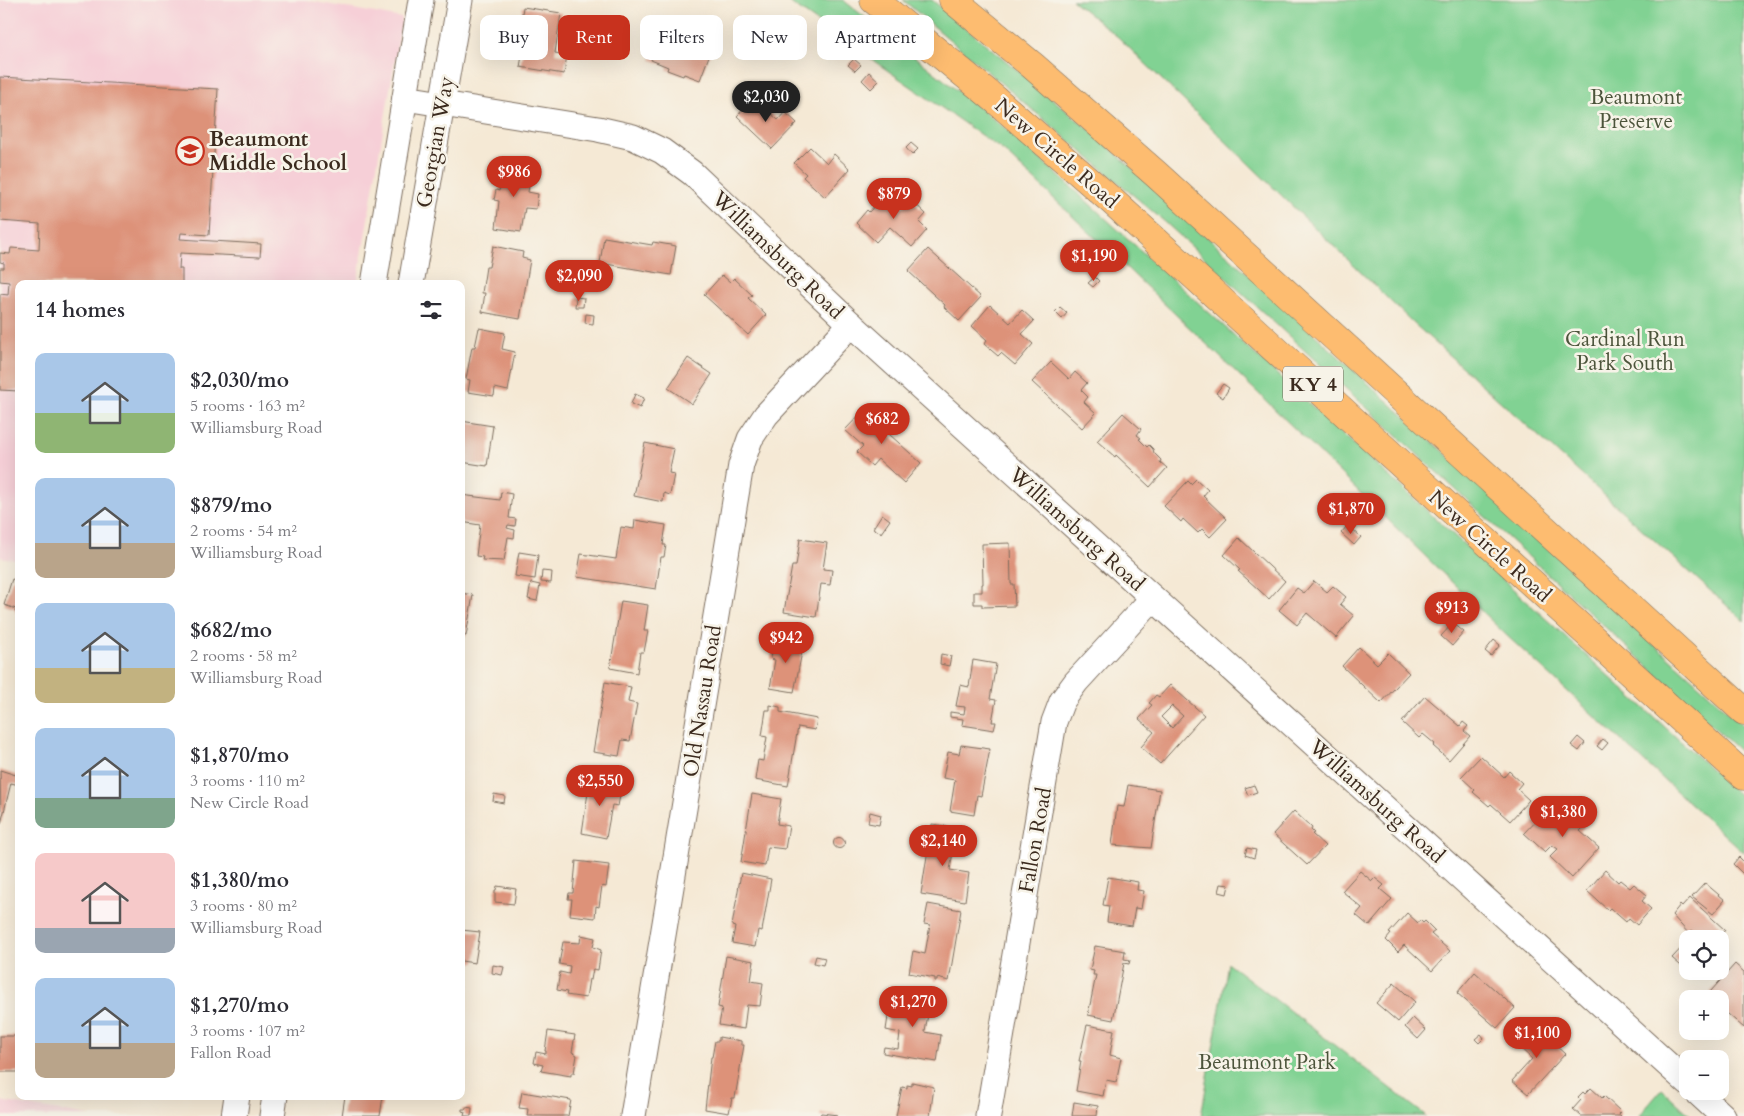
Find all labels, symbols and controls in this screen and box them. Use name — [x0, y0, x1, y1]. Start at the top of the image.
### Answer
chip: Buy — [480, 15, 548, 60]
chip: Rent — [558, 15, 630, 60]
chip: Filters — [640, 15, 723, 60]
chip: New — [733, 15, 807, 60]
chip: Apartment — [817, 15, 934, 60]
street label: Georgian Way — [410, 74, 461, 210]
pin: $2,030 — [725, 80, 807, 123]
park label: Beaumont Preserve — [1590, 83, 1682, 136]
text: $2,030 — [743, 86, 789, 108]
street label: New Circle Road — [988, 91, 1125, 215]
place label: Beaumont Middle School — [209, 125, 347, 178]
school or university icon: Beaumont Middle School — [175, 136, 205, 166]
pin: $986 — [484, 156, 544, 198]
text: $986 — [498, 161, 530, 183]
pin: $879 — [864, 178, 924, 220]
text: $879 — [878, 183, 910, 205]
street label: Williamsburg Road — [704, 184, 850, 326]
pin: $1,190 — [1053, 240, 1135, 282]
text: $1,190 — [1071, 245, 1117, 267]
pin: $2,090 — [538, 260, 620, 302]
text: $2,090 — [556, 265, 602, 287]
text: 14 homes — [35, 296, 125, 325]
icon: filters — [417, 296, 445, 324]
park label: Cardinal Run Park South — [1565, 325, 1685, 378]
text: $2,030/mo — [190, 366, 289, 395]
road number: KY 4 — [1283, 366, 1343, 402]
icon: home — [75, 373, 135, 433]
text: 5 rooms · 163 m² — [190, 395, 305, 417]
pin: $682 — [852, 402, 912, 445]
text: $682 — [866, 408, 898, 430]
text: Williamsburg Road — [190, 417, 322, 439]
street label: Williamsburg Road — [1002, 460, 1151, 598]
street label: New Circle Road — [1422, 483, 1557, 609]
text: $879/mo — [190, 491, 272, 520]
pin: $1,870 — [1310, 492, 1392, 535]
icon: home — [75, 498, 135, 558]
text: $1,870 — [1328, 498, 1374, 520]
text: 2 rooms · 54 m² — [190, 520, 297, 542]
text: Williamsburg Road — [190, 542, 322, 564]
pin: $913 — [1422, 592, 1482, 634]
text: $913 — [1436, 597, 1468, 619]
text: $682/mo — [190, 616, 272, 645]
pin: $942 — [756, 622, 816, 664]
icon: home — [75, 623, 135, 683]
street label: Old Nassau Road — [676, 623, 729, 779]
text: $942 — [770, 627, 802, 649]
text: 2 rooms · 58 m² — [190, 645, 297, 667]
text: Williamsburg Road — [190, 667, 322, 689]
street label: Williamsburg Road — [1302, 732, 1451, 870]
text: $1,870/mo — [190, 741, 289, 770]
icon: home — [75, 748, 135, 808]
pin: $2,550 — [559, 764, 641, 807]
text: 3 rooms · 110 m² — [190, 770, 305, 792]
text: $2,550 — [577, 770, 623, 792]
street label: Fallon Road — [1012, 785, 1059, 895]
text: New Circle Road — [190, 792, 309, 814]
pin: $1,380 — [1522, 796, 1604, 838]
text: $1,380 — [1540, 801, 1586, 823]
pin: $2,140 — [902, 824, 984, 867]
text: $2,140 — [920, 830, 966, 852]
text: $1,380/mo — [190, 866, 289, 895]
icon: home — [75, 873, 135, 933]
text: 3 rooms · 80 m² — [190, 895, 297, 917]
text: Williamsburg Road — [190, 917, 322, 939]
map controls — [1679, 930, 1729, 1100]
button: locate — [1679, 930, 1729, 980]
pin: $1,270 — [872, 986, 954, 1028]
button: + — [1679, 990, 1729, 1040]
text: $1,270/mo — [190, 991, 289, 1020]
text: $1,270 — [890, 991, 936, 1013]
icon: home — [75, 998, 135, 1058]
pin: $1,100 — [1496, 1016, 1578, 1059]
text: 3 rooms · 107 m² — [190, 1020, 305, 1042]
text: $1,100 — [1514, 1022, 1560, 1044]
text: Fallon Road — [190, 1042, 271, 1064]
park label: Beaumont Park — [1198, 1048, 1337, 1077]
button: − — [1679, 1050, 1729, 1100]

